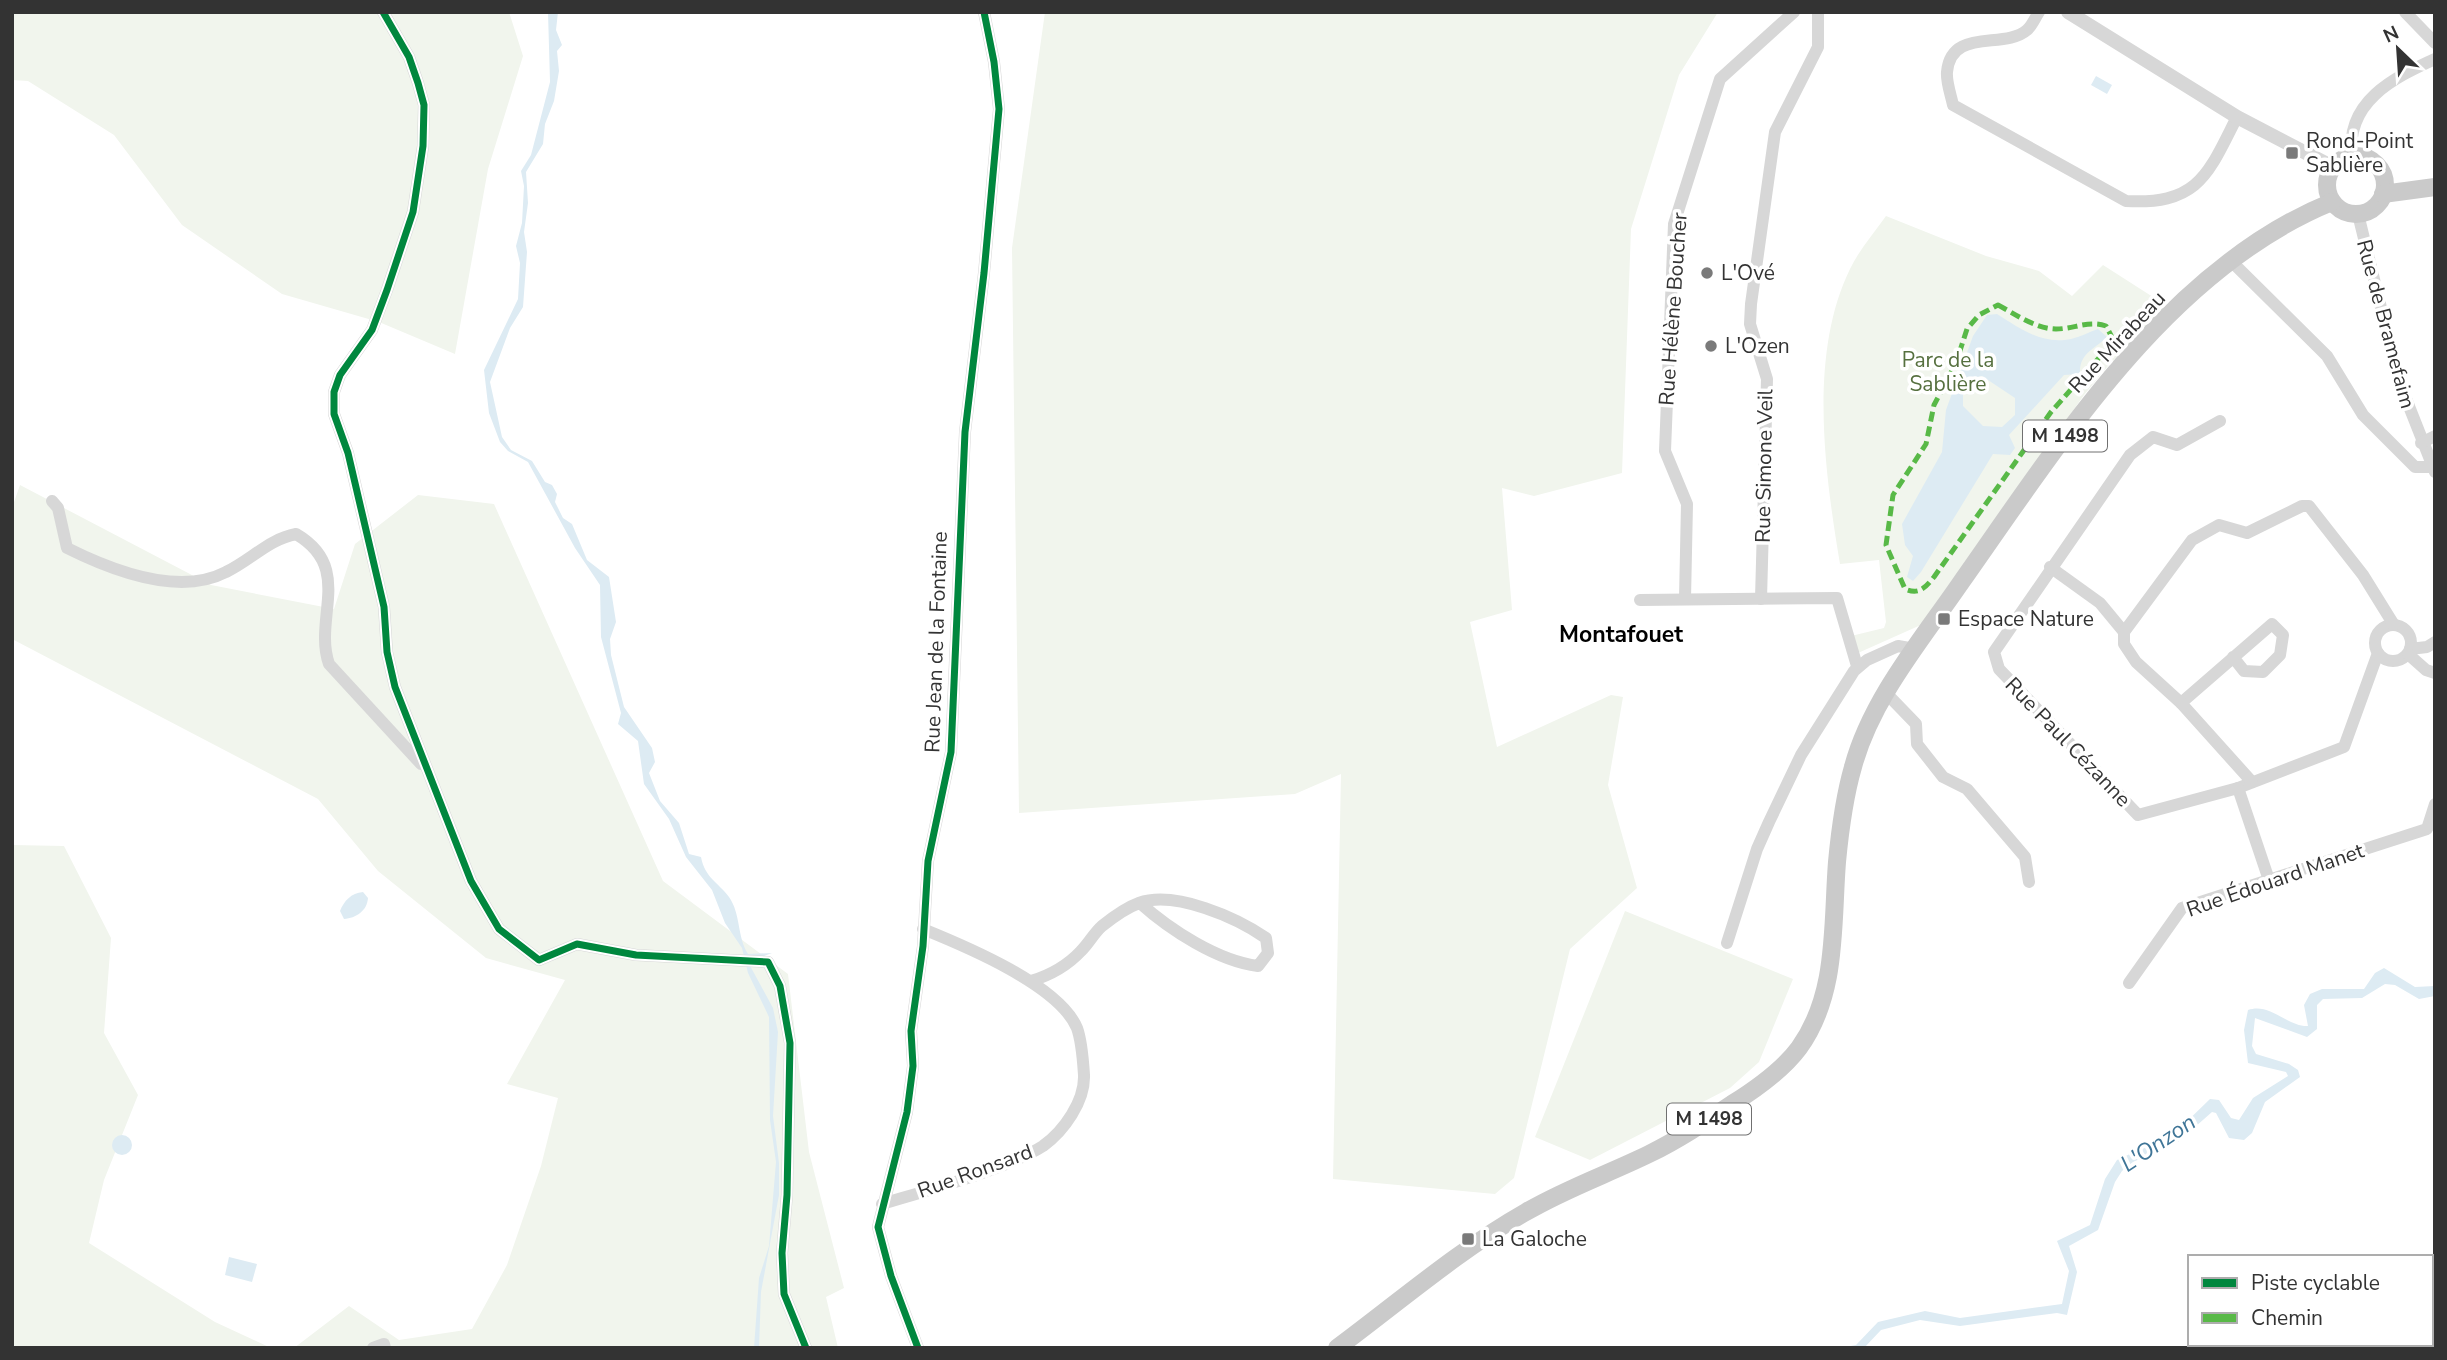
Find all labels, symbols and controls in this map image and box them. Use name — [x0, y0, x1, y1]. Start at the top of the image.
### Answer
north arrow — [2363, 14, 2433, 84]
text: N — [2379, 20, 2403, 49]
place label: Rond-Point Sablière — [2306, 127, 2414, 179]
marker: Rond-Point Sablière — [2284, 145, 2300, 161]
street label: Rue Hélène Boucher — [1652, 211, 1694, 406]
street label: Rue de Bramefaim — [2350, 236, 2422, 412]
place label: L'Ové — [1721, 259, 1775, 287]
marker: L'Ové — [1699, 265, 1715, 281]
street label: Rue Mirabeau — [2062, 285, 2172, 399]
place label: L'Ozen — [1725, 332, 1790, 360]
marker: L'Ozen — [1703, 338, 1719, 354]
park label: Parc de la Sablière — [1902, 346, 1994, 398]
street label: Rue Simone Veil — [1749, 388, 1779, 543]
road number: M 1498 — [2023, 420, 2107, 452]
street label: Rue Jean de la Fontaine — [918, 531, 954, 753]
place label: Espace Nature — [1958, 605, 2094, 633]
marker: Espace Nature — [1936, 611, 1952, 627]
district label: Montafouet — [1559, 619, 1683, 650]
street label: Rue Paul Cézanne — [1999, 671, 2137, 813]
street label: Rue Édouard Manet — [2183, 836, 2368, 924]
road number: M 1498 — [1667, 1104, 1751, 1134]
water label: L'Onzon — [2114, 1107, 2202, 1179]
street label: Rue Ronsard — [914, 1137, 1036, 1205]
place label: La Galoche — [1482, 1225, 1587, 1253]
marker: La Galoche — [1460, 1231, 1476, 1247]
legend — [2188, 1255, 2433, 1346]
text: Piste cyclable — [2251, 1269, 2380, 1297]
text: Chemin — [2251, 1304, 2323, 1332]

